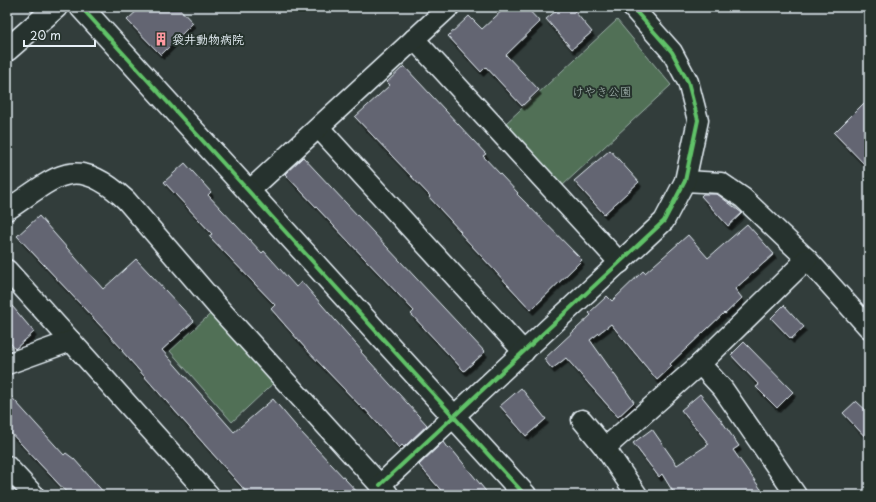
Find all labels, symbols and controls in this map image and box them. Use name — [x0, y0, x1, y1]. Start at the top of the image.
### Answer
scale bar — [24, 22, 95, 48]
text: 20 m — [30, 26, 61, 44]
place label: 袋井動物病院 — [172, 30, 244, 48]
building icon: 袋井動物病院 — [153, 31, 169, 47]
park label: けやき公園 — [572, 82, 632, 100]

